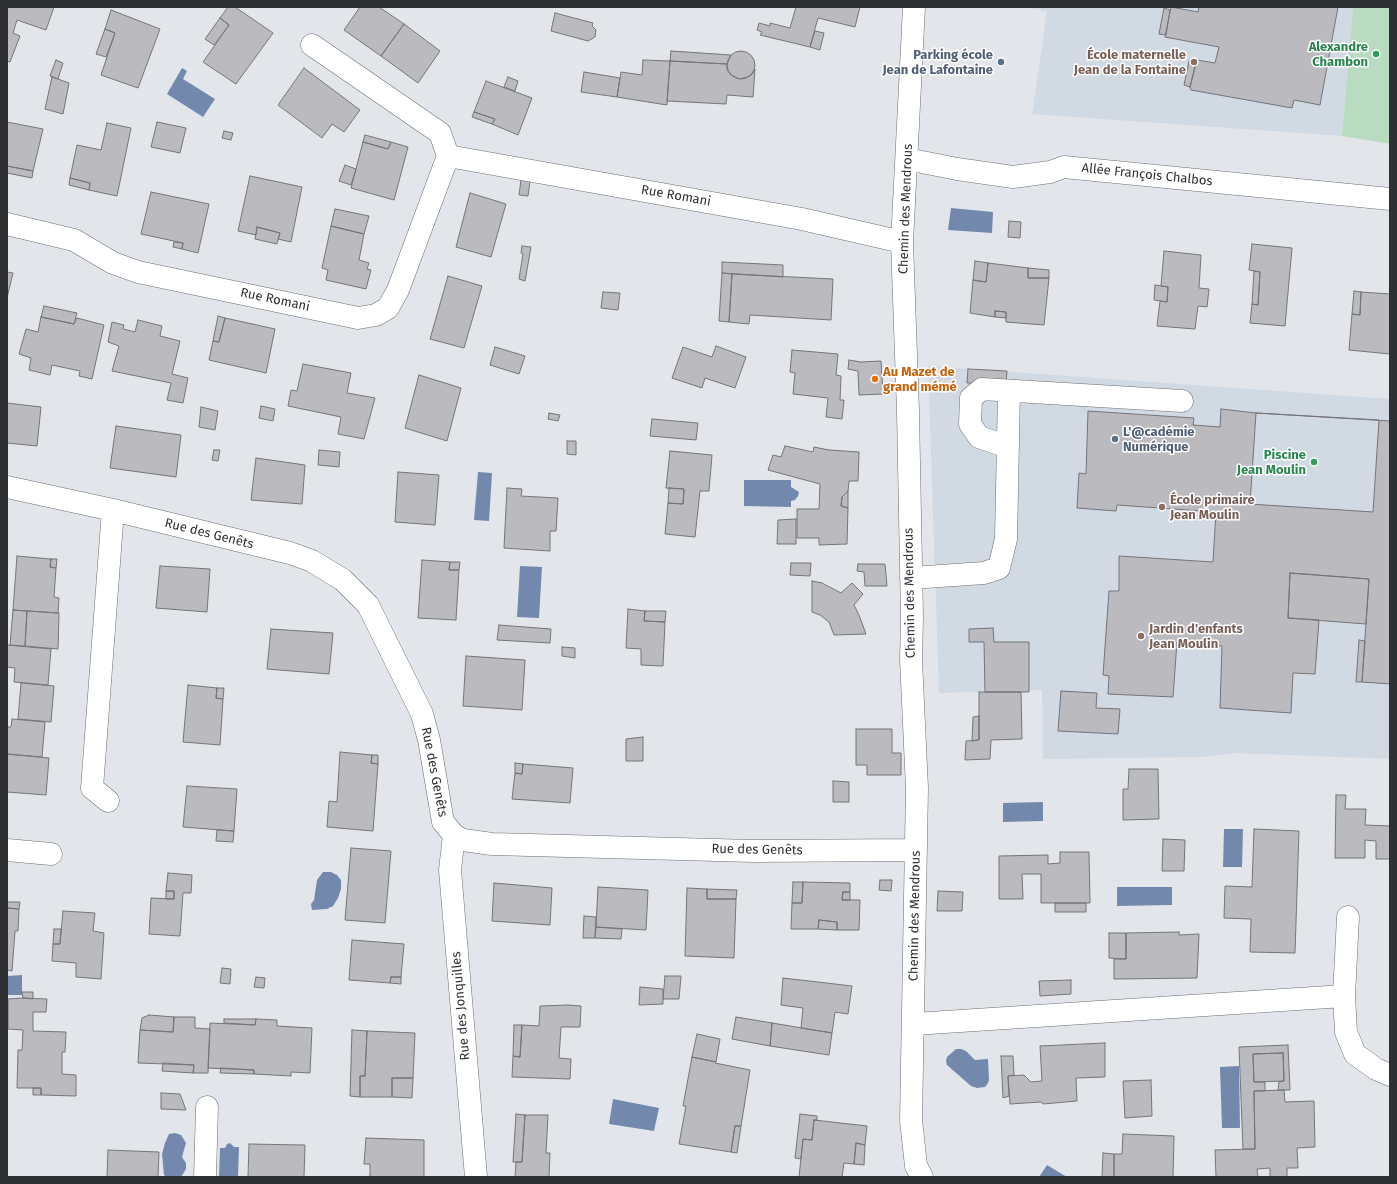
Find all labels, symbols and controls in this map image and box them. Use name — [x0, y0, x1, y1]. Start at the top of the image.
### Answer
place label: Alexandre Chambon — [1309, 39, 1368, 70]
place label: Parking école Jean de Lafontaine — [882, 47, 993, 78]
place label: École maternelle Jean de la Fontaine — [1074, 47, 1186, 78]
marker: Alexandre Chambon — [1371, 49, 1381, 59]
marker: Parking école Jean de Lafontaine — [996, 57, 1006, 67]
marker: École maternelle Jean de la Fontaine — [1189, 57, 1199, 67]
street label: Chemin des Mendrous — [896, 143, 916, 275]
street label: Allée François Chalbos — [1081, 160, 1213, 190]
street label: Rue Romani — [640, 182, 712, 210]
street label: Rue Romani — [239, 285, 311, 315]
place label: Au Mazet de grand mémé — [883, 364, 957, 395]
marker: Au Mazet de grand mémé — [870, 374, 880, 384]
place label: L'@cadémie Numérique — [1123, 424, 1194, 455]
marker: L'@cadémie Numérique — [1110, 434, 1120, 444]
place label: Piscine Jean Moulin — [1237, 447, 1306, 478]
marker: Piscine Jean Moulin — [1309, 457, 1319, 467]
place label: École primaire Jean Moulin — [1170, 492, 1255, 523]
marker: École primaire Jean Moulin — [1157, 502, 1167, 512]
street label: Rue des Genêts — [163, 515, 255, 553]
street label: Chemin des Mendrous — [901, 528, 919, 658]
place label: Jardin d'enfants Jean Moulin — [1149, 621, 1243, 652]
marker: Jardin d'enfants Jean Moulin — [1136, 631, 1146, 641]
street label: Rue des Genêts — [418, 726, 450, 818]
street label: Rue des Genêts — [711, 841, 803, 859]
street label: Chemin des Mendrous — [906, 851, 924, 981]
street label: Rue des Jonquilles — [448, 951, 474, 1061]

